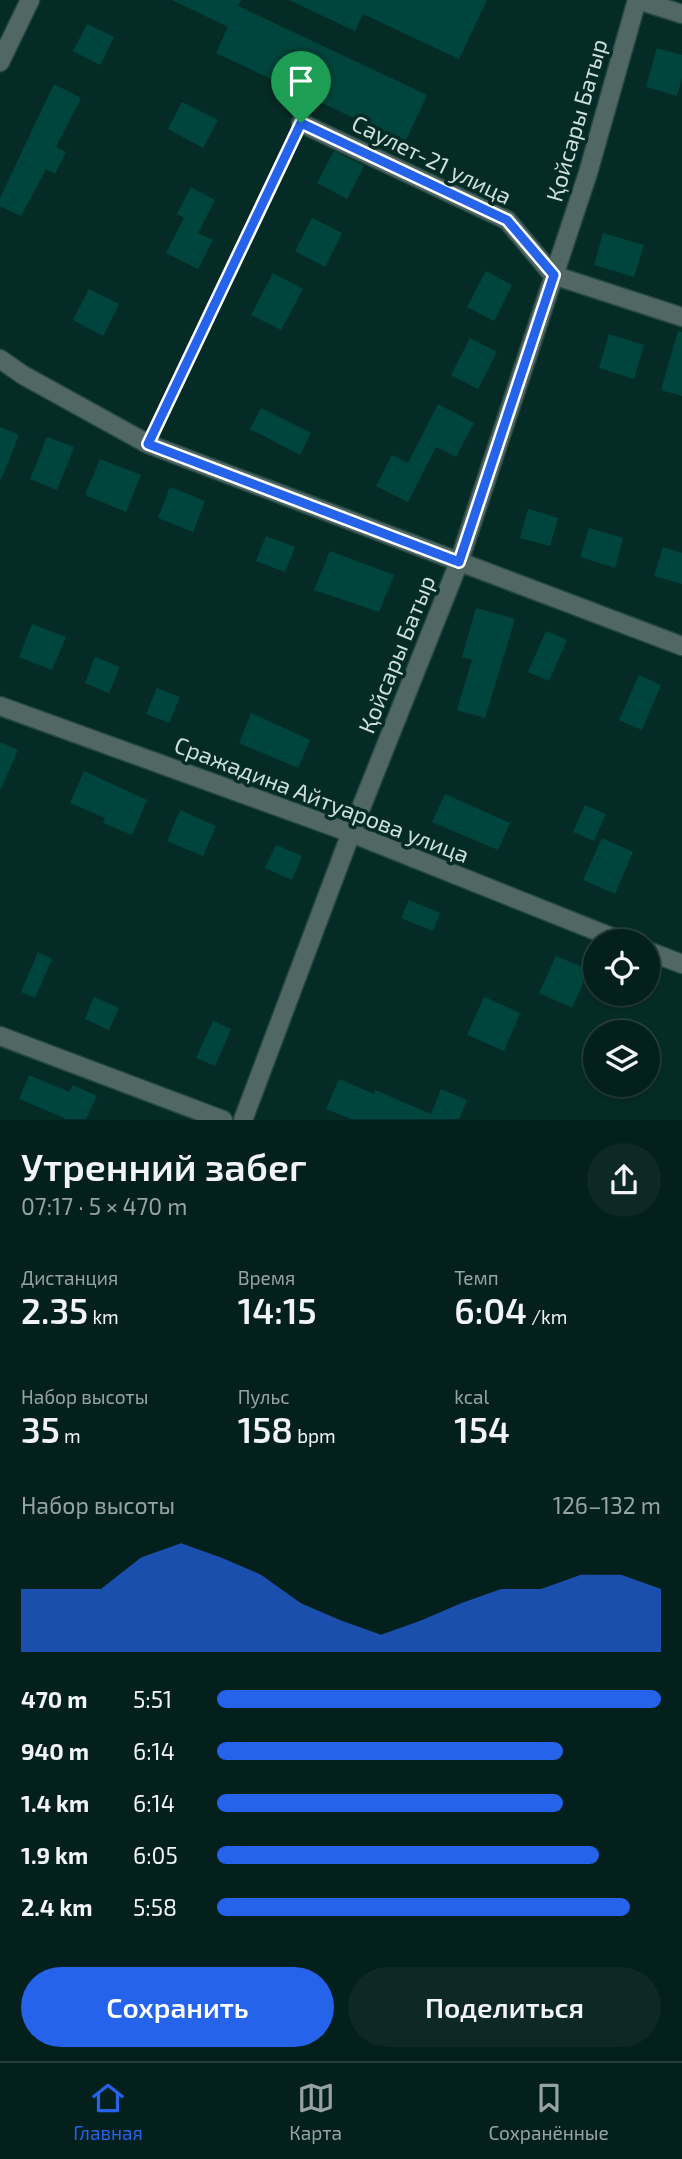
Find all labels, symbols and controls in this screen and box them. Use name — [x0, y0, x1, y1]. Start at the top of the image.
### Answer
street label: Қойсары Батыр — [539, 35, 613, 205]
pin — [271, 51, 331, 123]
icon: arrive — [282, 62, 320, 100]
street label: Саулет-21 улица — [347, 108, 516, 211]
street label: Қойсары Батыр — [352, 571, 440, 737]
street label: Сражадина Айтуарова улица — [170, 730, 473, 869]
map controls — [583, 929, 660, 1097]
button: locate — [583, 929, 660, 1006]
button: layers — [583, 1020, 660, 1097]
text: Утренний забег — [21, 1143, 307, 1189]
button: share — [587, 1143, 661, 1217]
text: 07:17 · 5 × 470 m — [21, 1192, 187, 1220]
text: Дистанция — [21, 1266, 118, 1289]
text: Время — [238, 1266, 295, 1289]
text: Темп — [454, 1266, 499, 1289]
text: 2.35 — [21, 1289, 88, 1331]
text: 14:15 — [238, 1289, 317, 1331]
text: 6:04 — [454, 1289, 527, 1331]
text: km — [88, 1305, 119, 1328]
text: /km — [527, 1305, 567, 1328]
text: Набор высоты — [21, 1385, 148, 1408]
text: Пульс — [238, 1385, 290, 1408]
text: kcal — [454, 1385, 489, 1408]
text: 35 — [21, 1408, 60, 1450]
text: 158 — [238, 1408, 293, 1450]
text: 154 — [454, 1408, 510, 1450]
text: m — [60, 1424, 81, 1447]
text: bpm — [293, 1424, 336, 1447]
text: Набор высоты — [21, 1491, 175, 1519]
text: 126–132 m — [553, 1491, 661, 1519]
text: 470 m — [21, 1685, 88, 1713]
text: 5:51 — [133, 1685, 172, 1713]
text: 940 m — [21, 1737, 89, 1765]
text: 6:14 — [133, 1737, 175, 1765]
text: 1.4 km — [21, 1789, 89, 1817]
text: 6:14 — [133, 1789, 175, 1817]
text: 1.9 km — [21, 1841, 88, 1869]
text: 6:05 — [133, 1841, 178, 1869]
text: 2.4 km — [21, 1893, 93, 1921]
text: 5:58 — [133, 1893, 177, 1921]
button: Сохранить — [21, 1967, 334, 2047]
button: Поделиться — [348, 1967, 661, 2047]
tab: Главная — [73, 2079, 143, 2144]
tab: Карта — [289, 2079, 342, 2144]
tab: Сохранённые — [488, 2079, 609, 2144]

